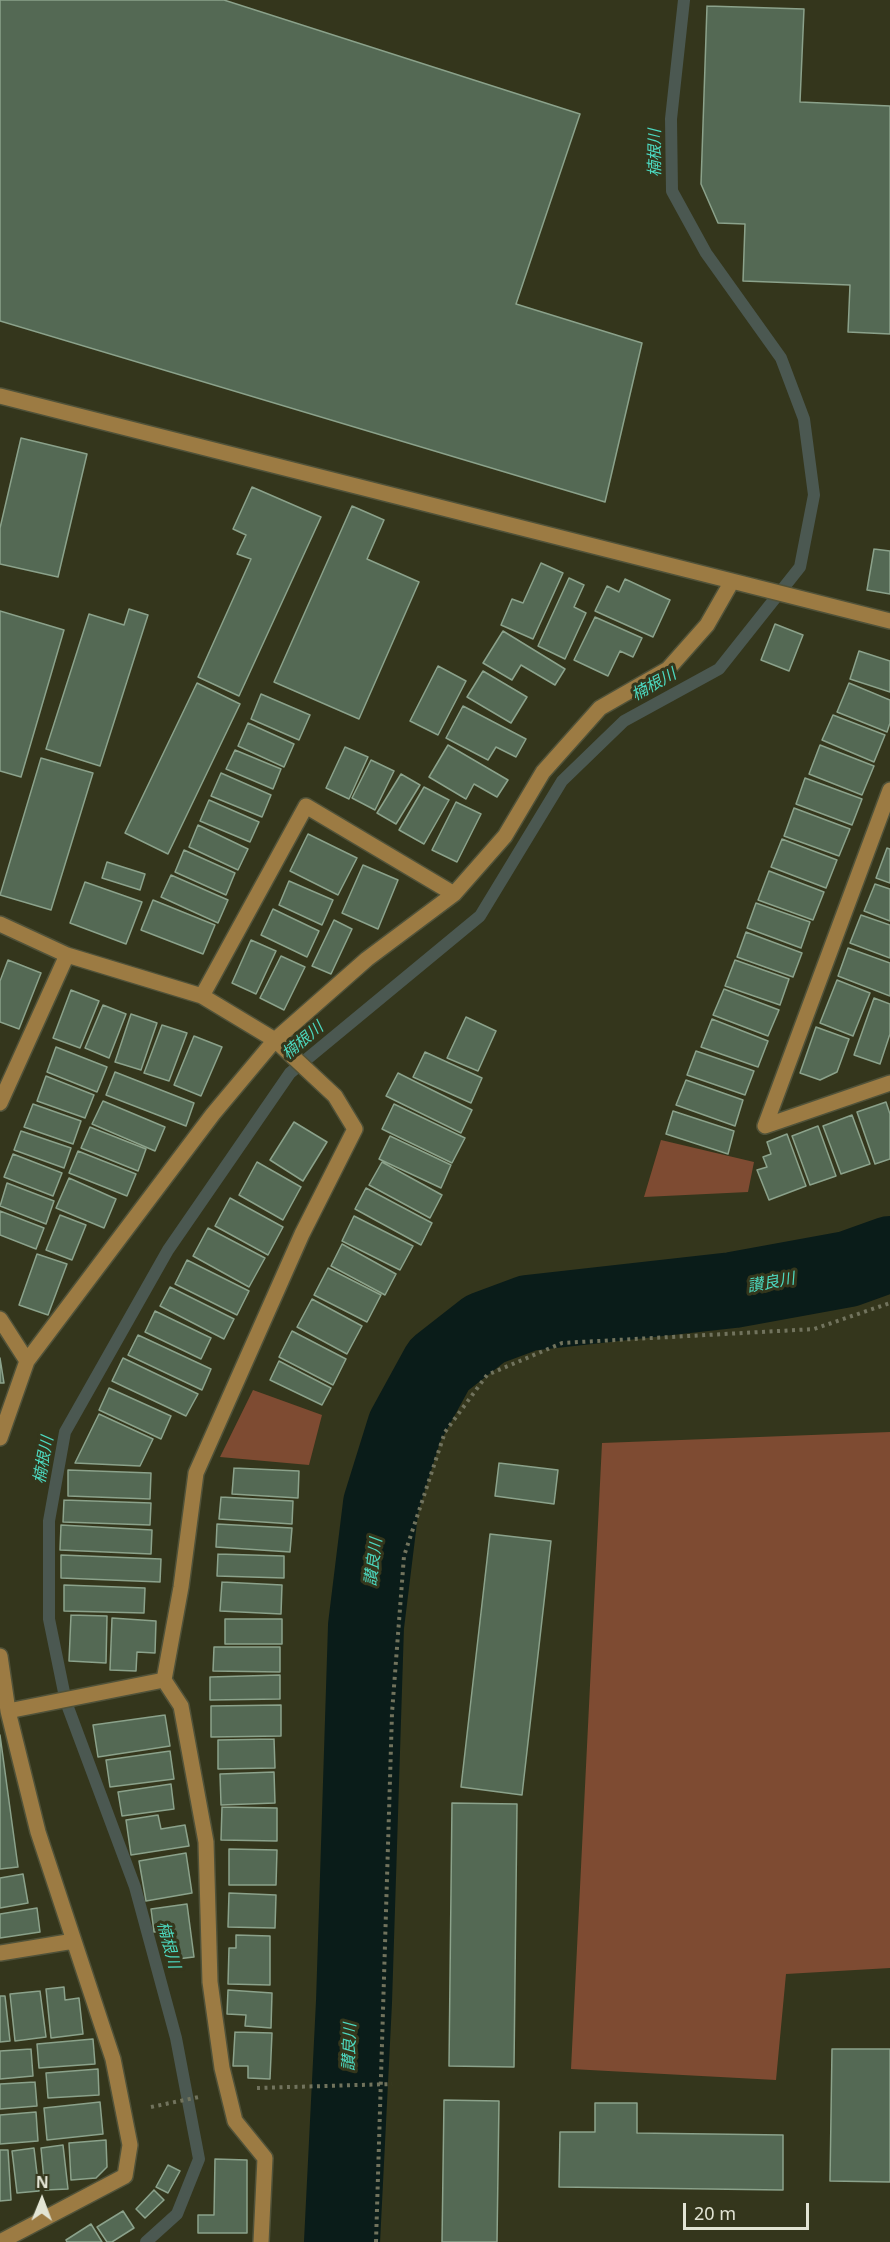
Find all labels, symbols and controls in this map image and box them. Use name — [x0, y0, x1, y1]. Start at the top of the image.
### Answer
water label: 楠根川 — [645, 129, 665, 177]
water label: 楠根川 — [628, 665, 680, 705]
water label: 楠根川 — [278, 1018, 328, 1064]
water label: 讃良川 — [746, 1269, 796, 1297]
water label: 楠根川 — [30, 1435, 58, 1485]
water label: 讃良川 — [362, 1537, 386, 1587]
water label: 楠根川 — [153, 1919, 183, 1971]
water label: 讃良川 — [340, 2023, 360, 2071]
north arrow — [12, 2170, 72, 2230]
text: N — [36, 2171, 49, 2193]
scale bar — [686, 2191, 812, 2229]
text: 20 m — [694, 2201, 736, 2225]

